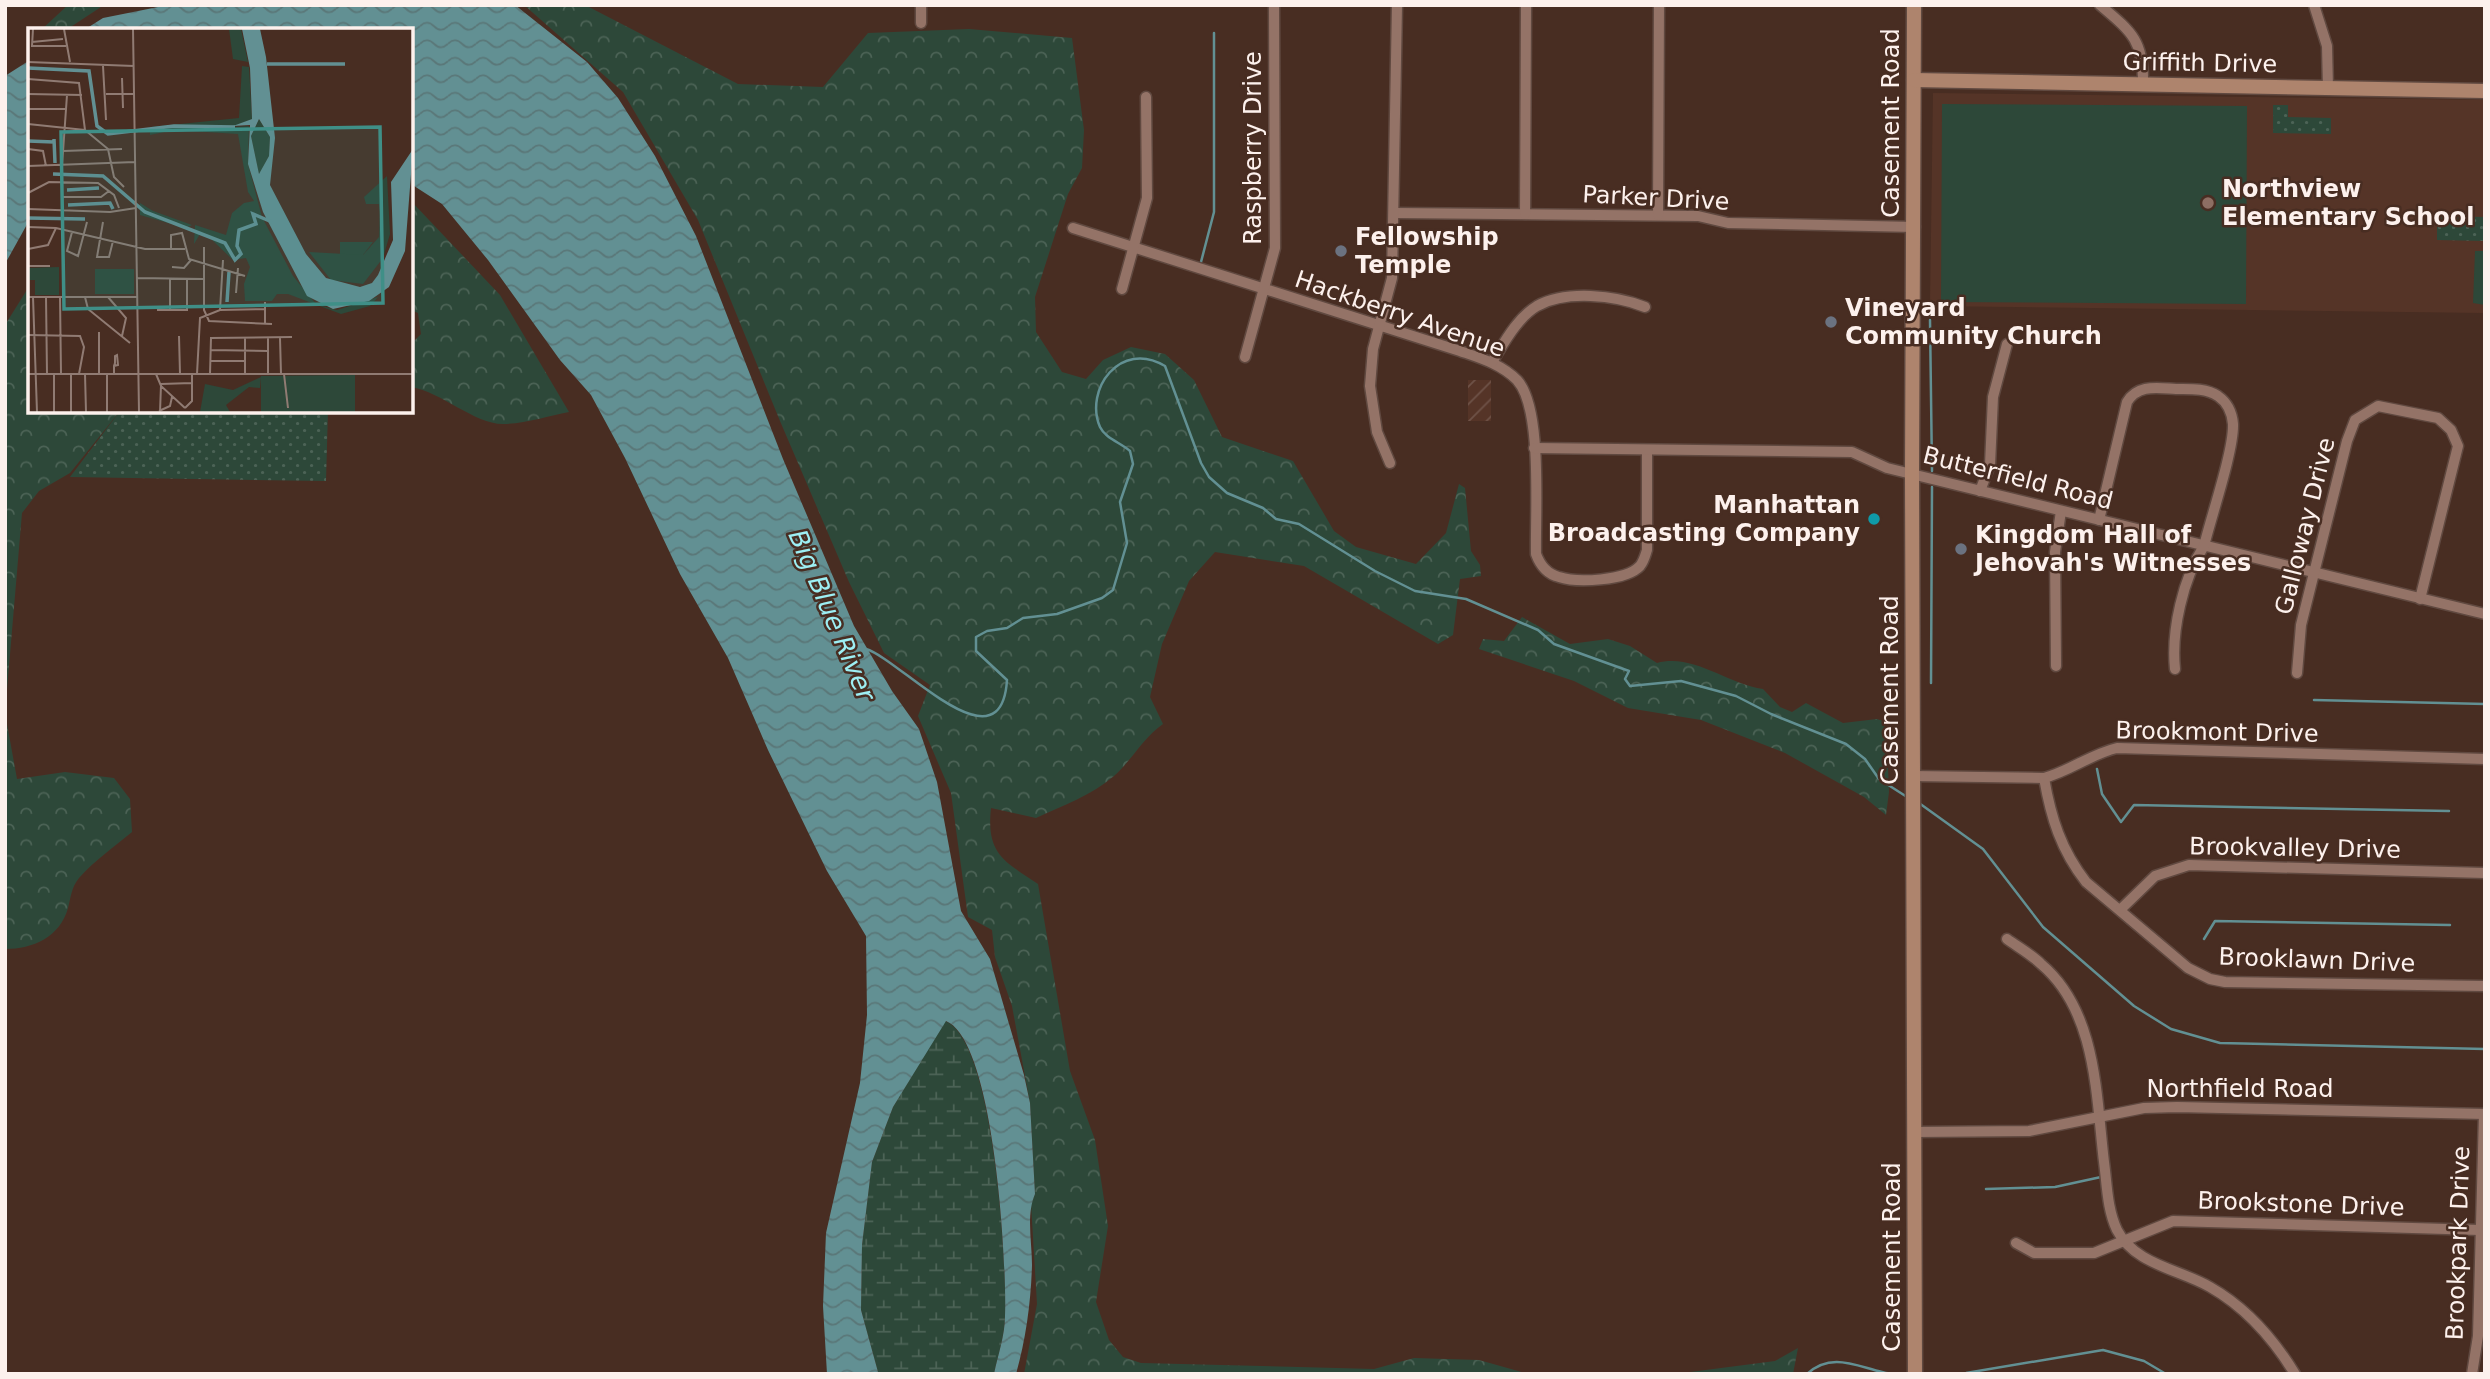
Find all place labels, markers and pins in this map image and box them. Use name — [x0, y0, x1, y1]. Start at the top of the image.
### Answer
place label: Northview Elementary School — [2222, 175, 2475, 231]
marker: Northview Elementary School — [2200, 195, 2216, 211]
place label: Fellowship Temple — [1355, 223, 1499, 279]
marker: Fellowship Temple — [1333, 243, 1349, 259]
place label: Vineyard Community Church — [1845, 294, 2102, 350]
marker: Vineyard Community Church — [1823, 314, 1839, 330]
place label: Manhattan Broadcasting Company — [1548, 491, 1860, 547]
marker: Manhattan Broadcasting Company — [1866, 511, 1882, 527]
place label: Kingdom Hall of Jehovah's Witnesses — [1973, 521, 2251, 577]
marker: Kingdom Hall of Jehovah's Witnesses — [1953, 541, 1969, 557]

